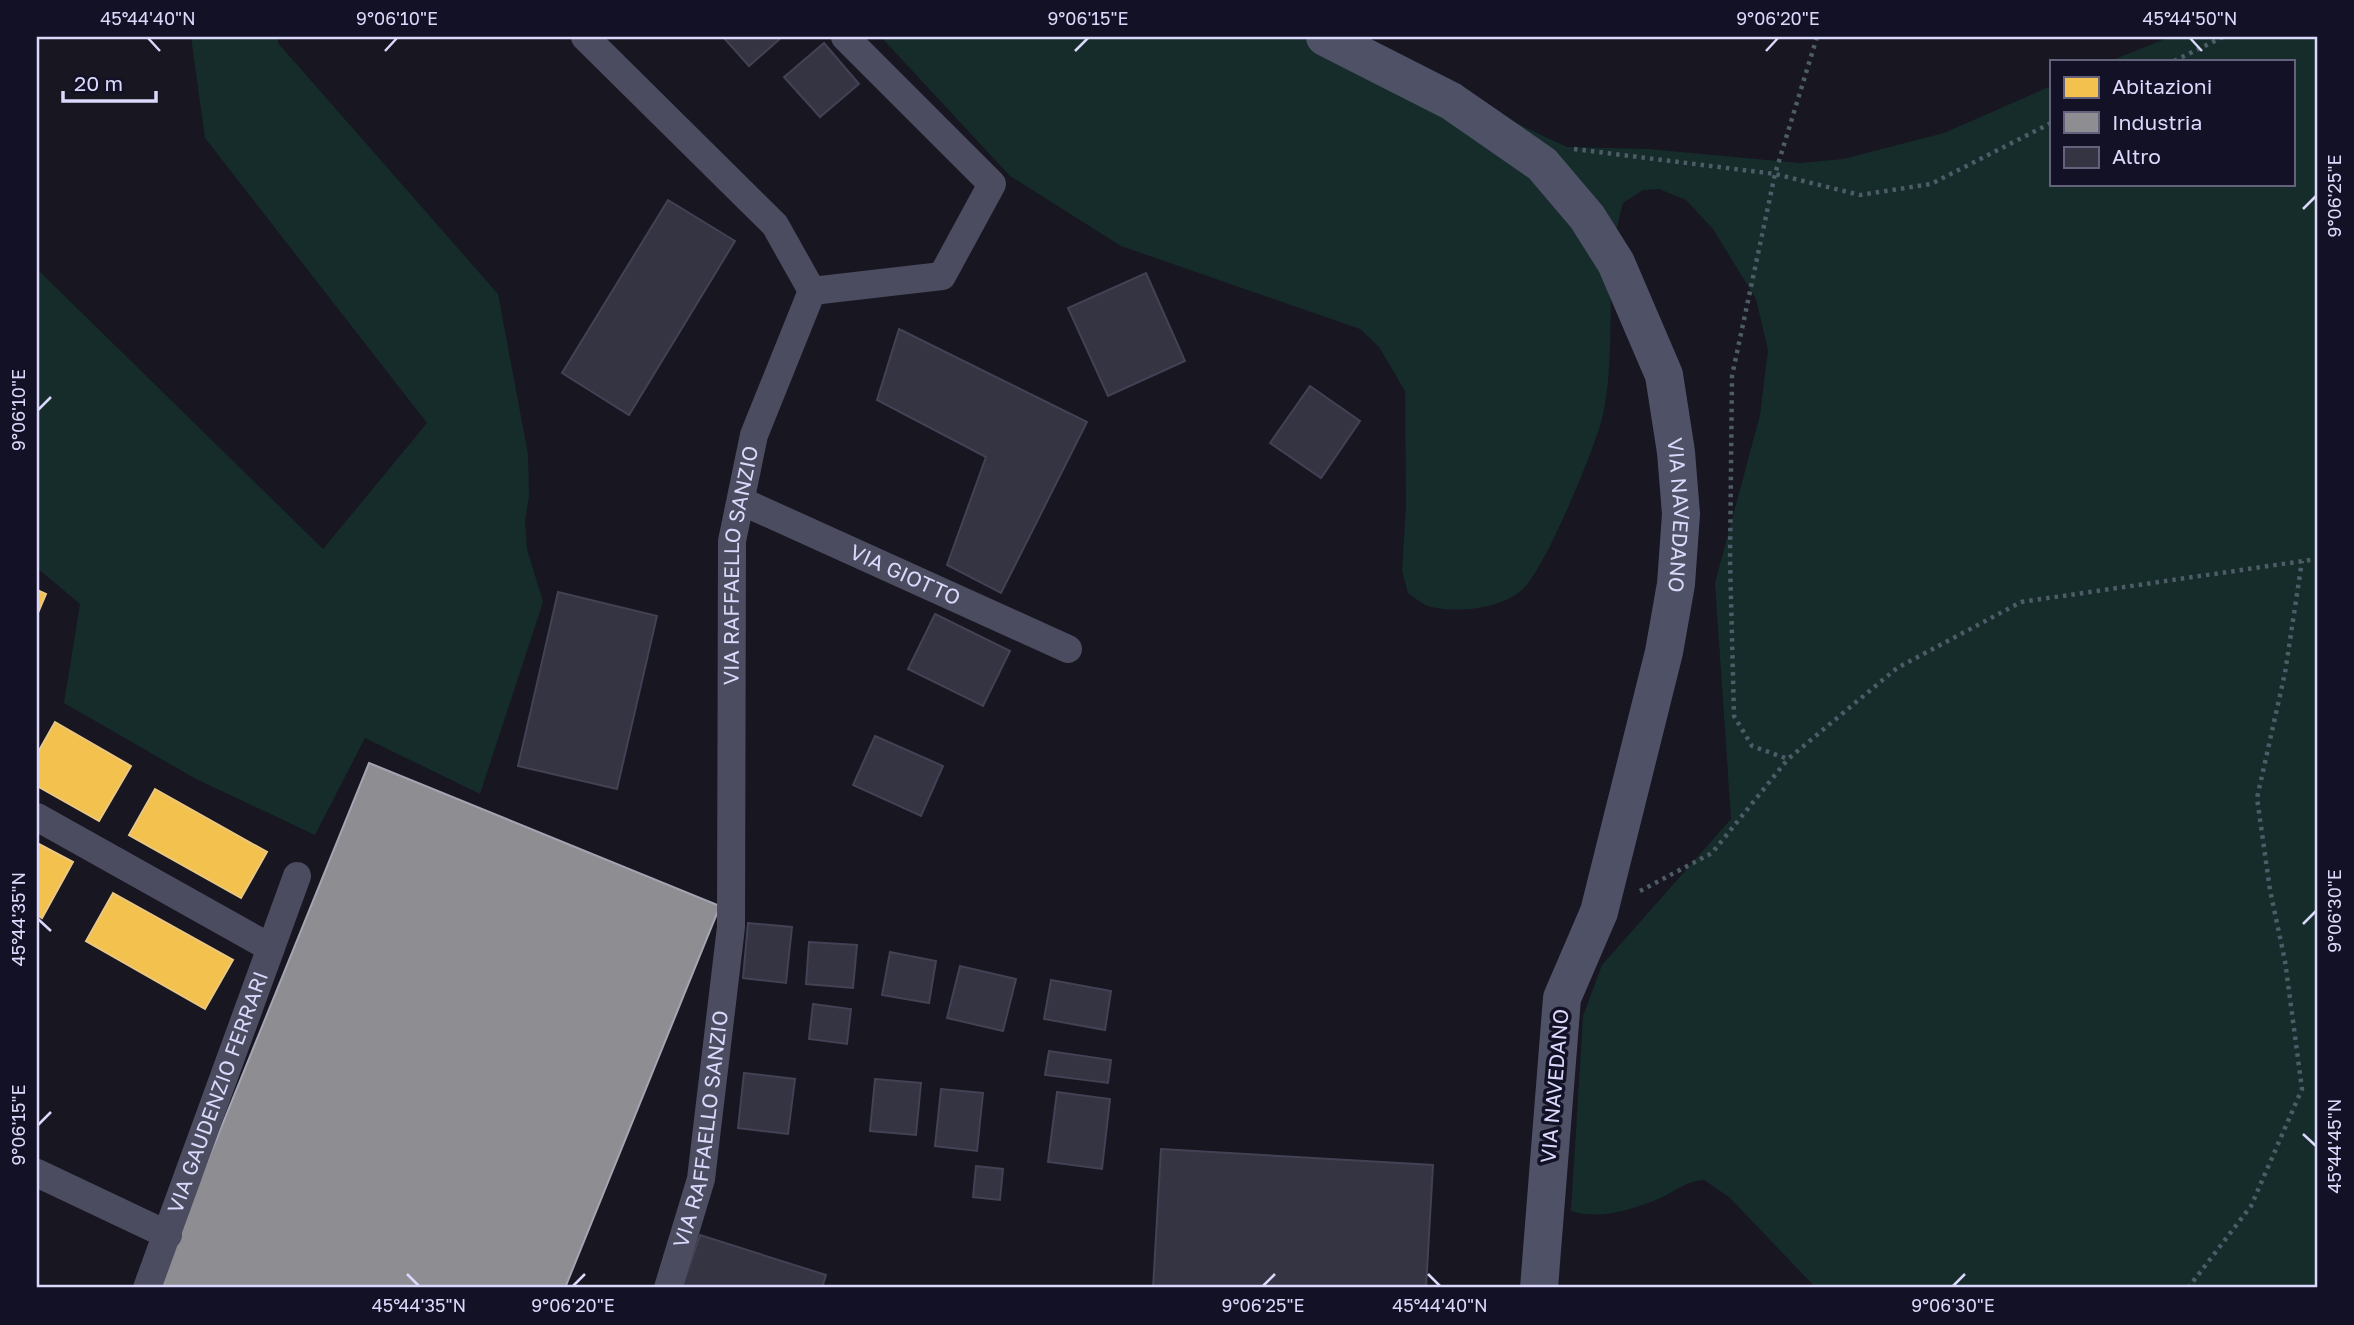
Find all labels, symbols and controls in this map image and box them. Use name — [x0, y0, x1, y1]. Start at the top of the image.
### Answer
text: 45°44'40"N — [100, 7, 196, 29]
text: 9°06'10"E — [356, 7, 438, 29]
text: 9°06'15"E — [1047, 7, 1129, 29]
text: 9°06'20"E — [1736, 7, 1820, 29]
text: 45°44'50"N — [2142, 7, 2238, 29]
scale bar — [63, 60, 156, 104]
legend — [2050, 60, 2294, 186]
text: 20 m — [74, 70, 123, 96]
text: Abitazioni — [2112, 73, 2212, 99]
text: Industria — [2112, 109, 2202, 135]
text: Altro — [2112, 143, 2161, 169]
text: 9°06'25"E — [2323, 155, 2345, 237]
text: 9°06'10"E — [7, 369, 29, 451]
street label: VIA NAVEDANO — [1662, 436, 1695, 595]
street label: VIA RAFFAELLO SANZIO — [718, 443, 763, 685]
street label: VIA GIOTTO — [846, 538, 965, 611]
text: 9°06'30"E — [2323, 869, 2345, 953]
text: 45°44'35"N — [7, 872, 29, 966]
street label: VIA GAUDENZIO FERRARI — [161, 968, 273, 1217]
street label: VIA NAVEDANO — [1534, 1008, 1574, 1164]
street label: VIA RAFFAELLO SANZIO — [667, 1009, 733, 1251]
text: 9°06'15"E — [7, 1084, 29, 1166]
text: 45°44'45"N — [2323, 1099, 2345, 1193]
text: 45°44'35"N — [372, 1294, 466, 1316]
text: 9°06'20"E — [531, 1294, 615, 1316]
text: 9°06'25"E — [1222, 1294, 1304, 1316]
text: 45°44'40"N — [1392, 1294, 1488, 1316]
text: 9°06'30"E — [1911, 1294, 1995, 1316]

